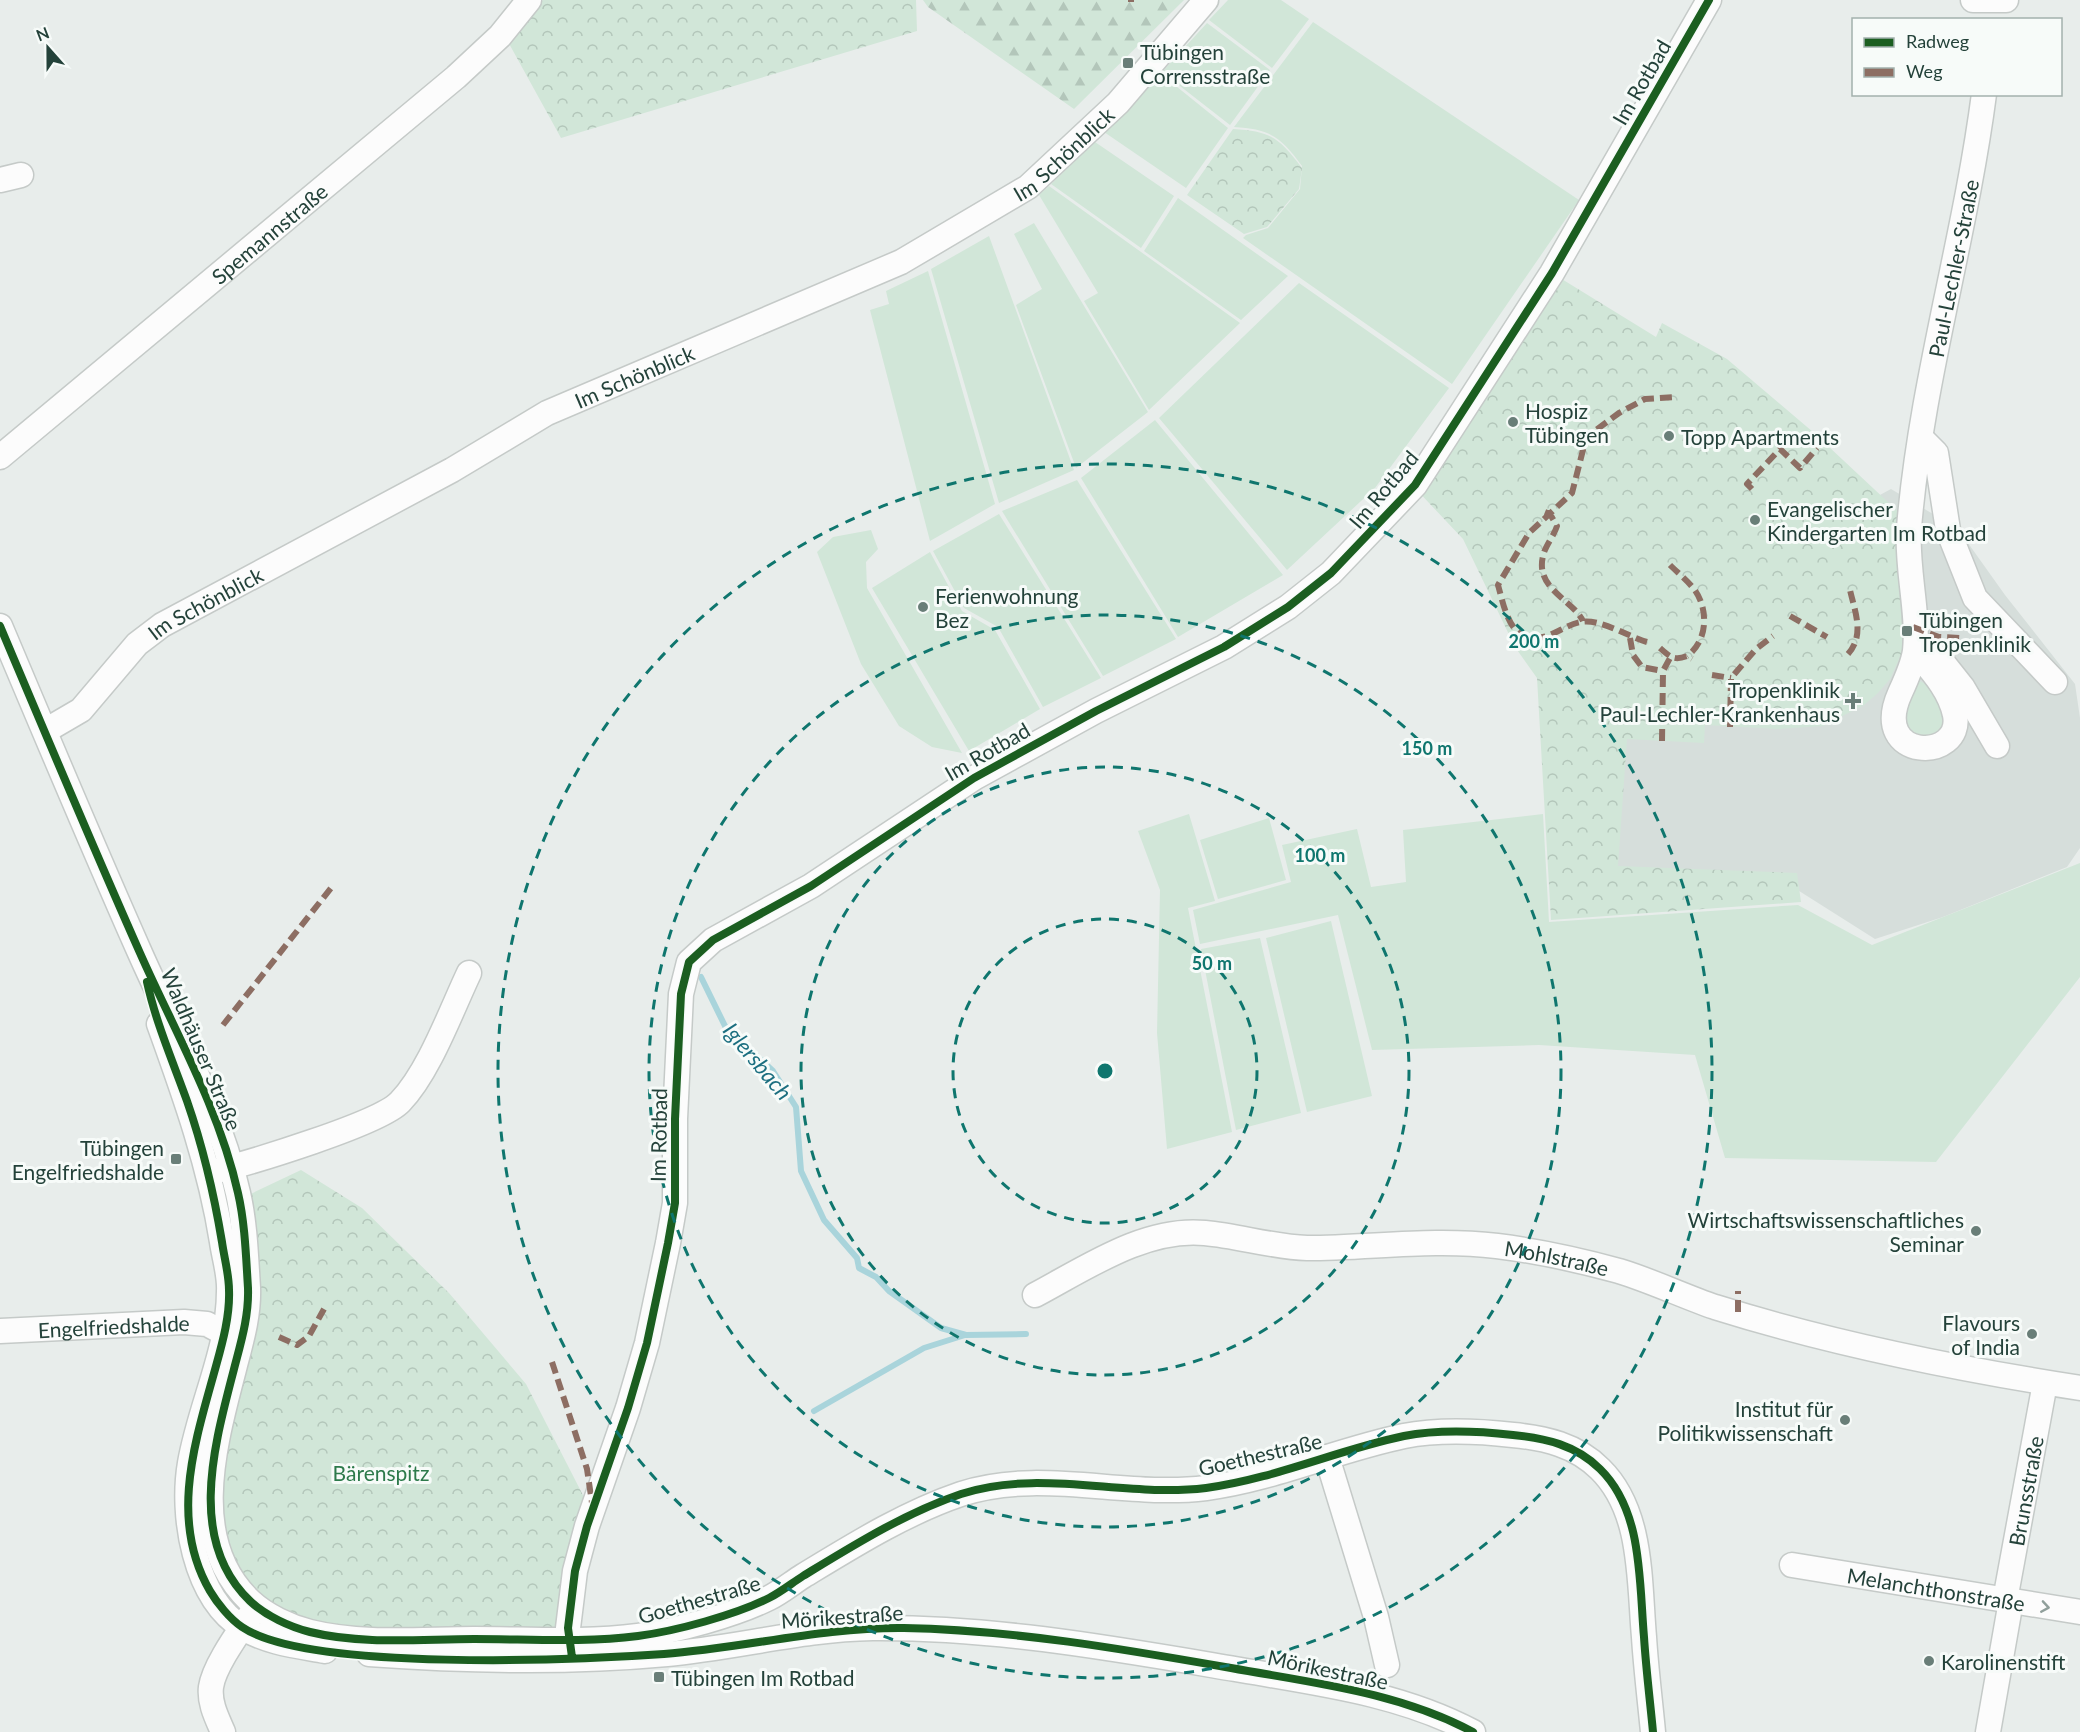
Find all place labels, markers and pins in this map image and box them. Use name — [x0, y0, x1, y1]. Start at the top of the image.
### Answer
place label: Tübingen Corrensstraße — [1140, 39, 1270, 88]
marker: Tübingen Corrensstraße — [1121, 56, 1135, 70]
place label: Hospiz Tübingen — [1525, 398, 1609, 447]
marker: Hospiz Tübingen — [1506, 415, 1520, 429]
place label: Topp Apartments — [1681, 424, 1839, 449]
marker: Topp Apartments — [1662, 429, 1676, 443]
place label: Evangelischer Kindergarten Im Rotbad — [1767, 496, 1987, 545]
marker: Evangelischer Kindergarten Im Rotbad — [1748, 513, 1762, 527]
place label: Ferienwohnung Bez — [935, 583, 1079, 632]
marker: Ferienwohnung Bez — [916, 600, 930, 614]
place label: Tübingen Tropenklinik — [1919, 607, 2031, 656]
marker: Tübingen Tropenklinik — [1900, 624, 1914, 638]
place label: Tropenklinik Paul-Lechler-Krankenhaus — [1600, 677, 1840, 726]
marker: Tropenklinik Paul-Lechler-Krankenhaus — [1844, 692, 1862, 710]
centre of rings — [1095, 1061, 1115, 1081]
place label: Tübingen Engelfriedshalde — [12, 1135, 164, 1184]
marker: Tübingen Engelfriedshalde — [169, 1152, 183, 1166]
place label: Wirtschaftswissenschaftliches Seminar — [1688, 1207, 1964, 1256]
marker: Wirtschaftswissenschaftliches Seminar — [1969, 1224, 1983, 1238]
place label: Flavours of India — [1942, 1310, 2020, 1359]
marker: Flavours of India — [2025, 1327, 2039, 1341]
place label: Institut für Politikwissenschaft — [1657, 1396, 1834, 1445]
marker: Institut für Politikwissenschaft — [1838, 1413, 1852, 1427]
place label: Karolinenstift — [1941, 1649, 2066, 1674]
marker: Karolinenstift — [1922, 1654, 1936, 1668]
place label: Tübingen Im Rotbad — [671, 1665, 854, 1690]
marker: Tübingen Im Rotbad — [652, 1670, 666, 1684]

